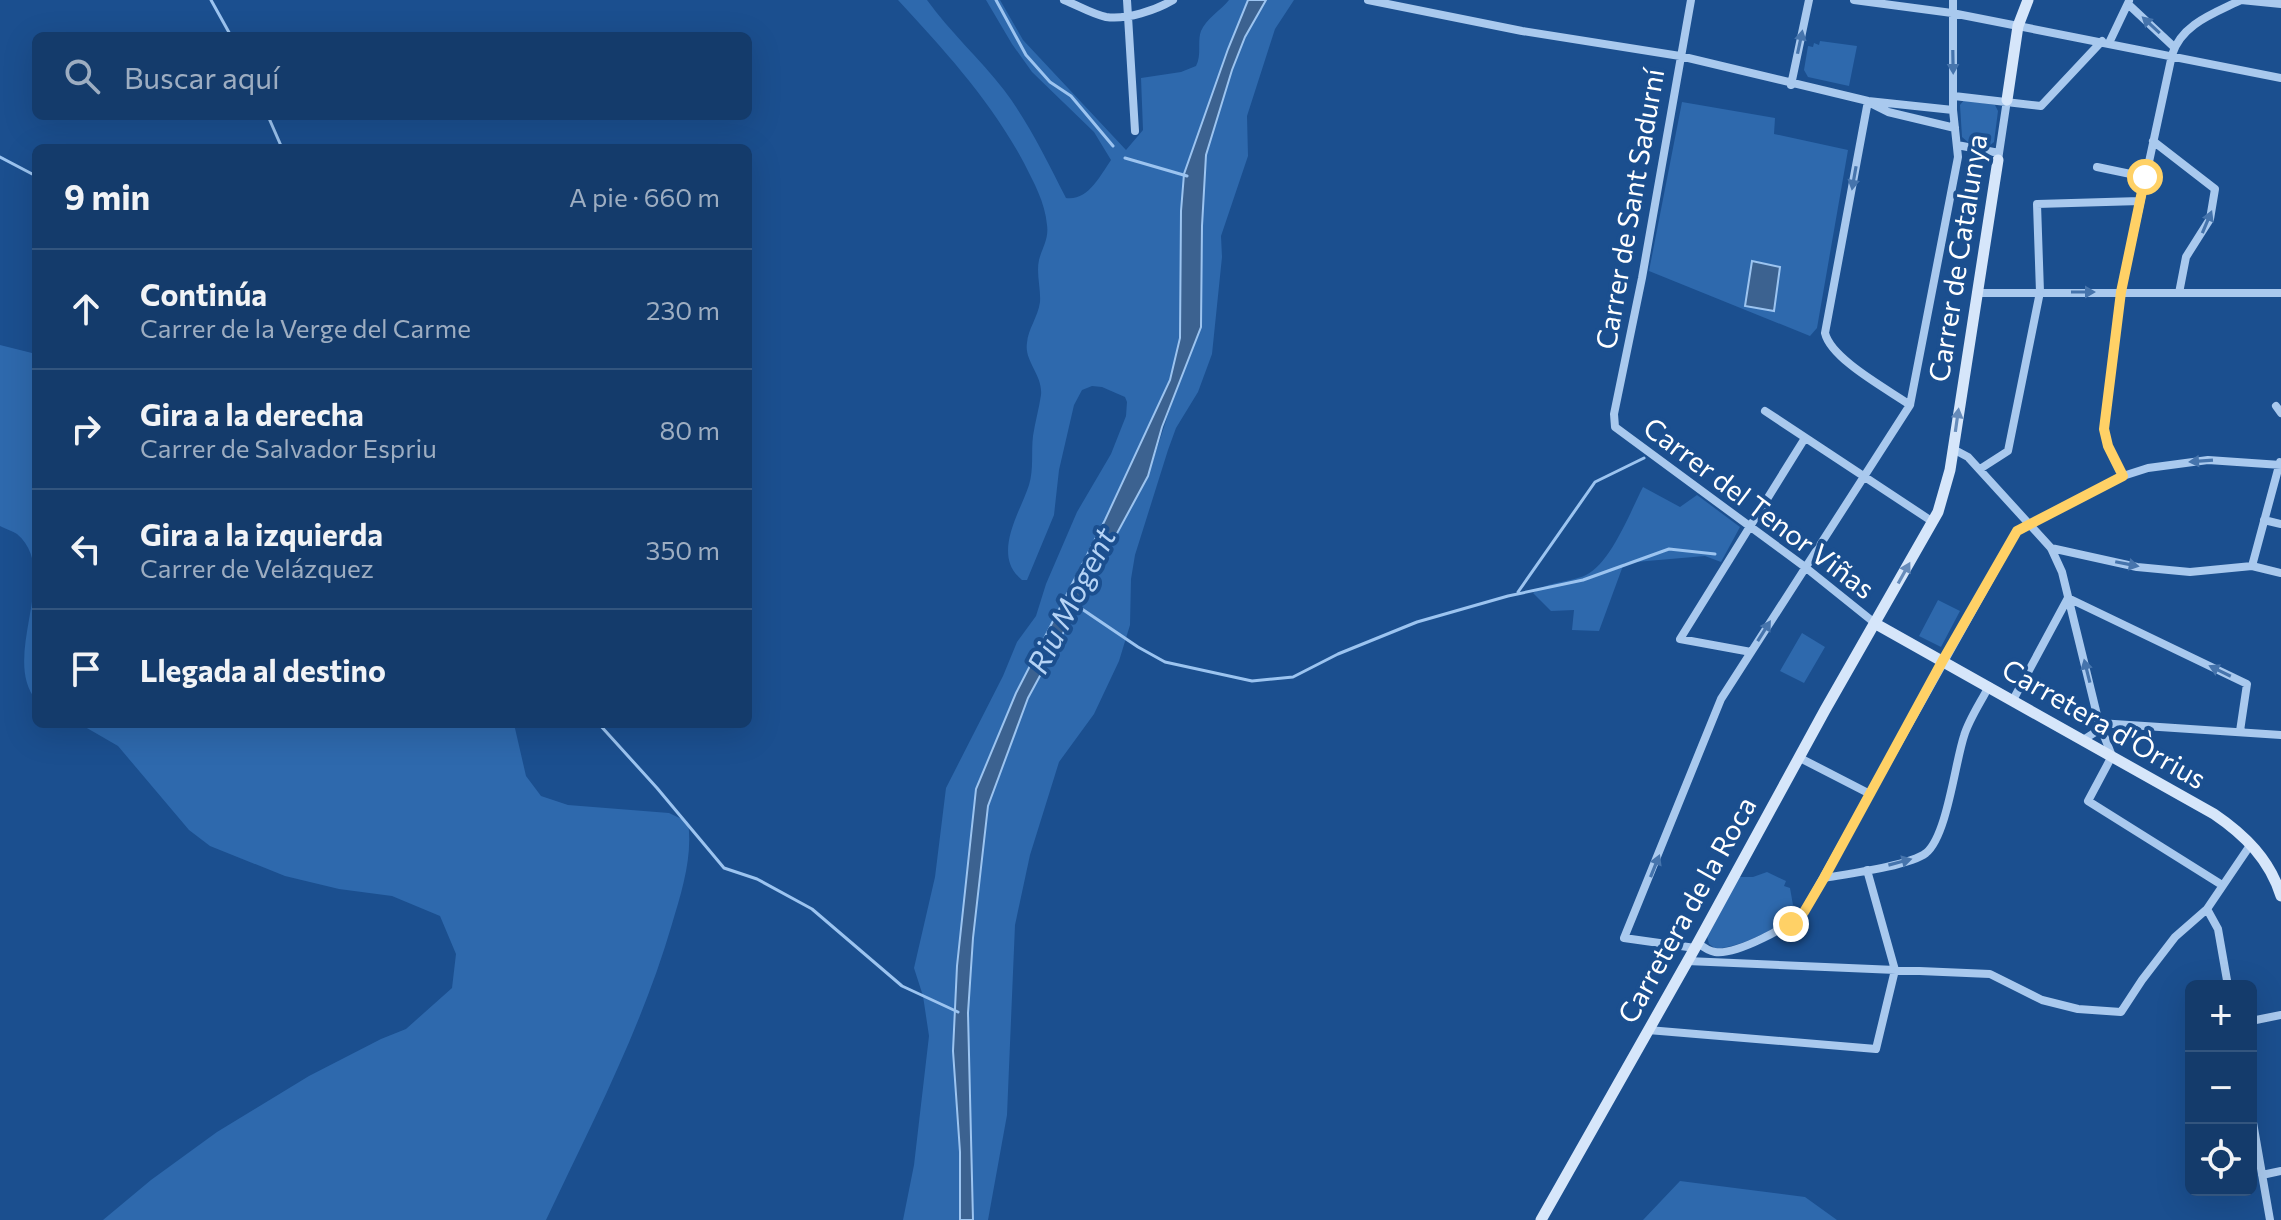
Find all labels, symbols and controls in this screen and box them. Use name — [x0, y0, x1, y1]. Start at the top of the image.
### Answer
one-way arrow — [2142, 17, 2161, 35]
one-way arrow — [1794, 30, 1807, 55]
search box — [32, 32, 752, 120]
one-way arrow — [1947, 50, 1960, 75]
icon: search — [60, 54, 104, 98]
text: Buscar aquí — [124, 58, 280, 95]
street label: Carrer de Sant Sadurní — [1588, 65, 1671, 352]
street label: Carrer de Catalunya — [1921, 131, 1993, 384]
route start — [2127, 159, 2163, 195]
one-way arrow — [1847, 166, 1859, 191]
text: 9 min — [64, 175, 150, 217]
text: A pie · 660 m — [569, 181, 720, 212]
one-way arrow — [2201, 210, 2214, 234]
text: Continúa — [140, 275, 267, 312]
one-way arrow — [2071, 286, 2096, 298]
icon: ahead — [64, 287, 108, 331]
text: 230 m — [646, 294, 720, 325]
text: Carrer de la Verge del Carme — [140, 312, 471, 343]
text: Gira a la derecha — [140, 395, 364, 432]
icon: right — [64, 407, 108, 451]
one-way arrow — [1951, 407, 1964, 432]
street label: Carrer del Tenor Viñas — [1637, 409, 1882, 605]
text: 80 m — [660, 414, 720, 445]
text: Carrer de Salvador Espriu — [140, 432, 437, 463]
one-way arrow — [2188, 455, 2213, 468]
text: Gira a la izquierda — [140, 515, 383, 552]
water label: Riu Mogent — [1017, 520, 1122, 679]
icon: left — [64, 527, 108, 571]
text: 350 m — [646, 534, 720, 565]
text: Carrer de Velázquez — [140, 552, 374, 583]
one-way arrow — [2115, 558, 2140, 571]
one-way arrow — [1897, 562, 1911, 584]
one-way arrow — [1757, 620, 1771, 642]
icon: arrive — [64, 647, 108, 691]
text: Llegada al destino — [140, 651, 386, 688]
street label: Carretera d'Òrrius — [1996, 651, 2213, 795]
one-way arrow — [2080, 659, 2092, 684]
one-way arrow — [2208, 664, 2231, 678]
street label: Carretera de la Roca — [1610, 790, 1763, 1029]
one-way arrow — [1649, 854, 1662, 878]
one-way arrow — [1888, 855, 1913, 867]
route end — [1773, 906, 1809, 942]
map controls — [2185, 980, 2257, 1196]
button: + — [2185, 980, 2257, 1052]
button: − — [2185, 1052, 2257, 1124]
button: locate — [2185, 1124, 2257, 1196]

